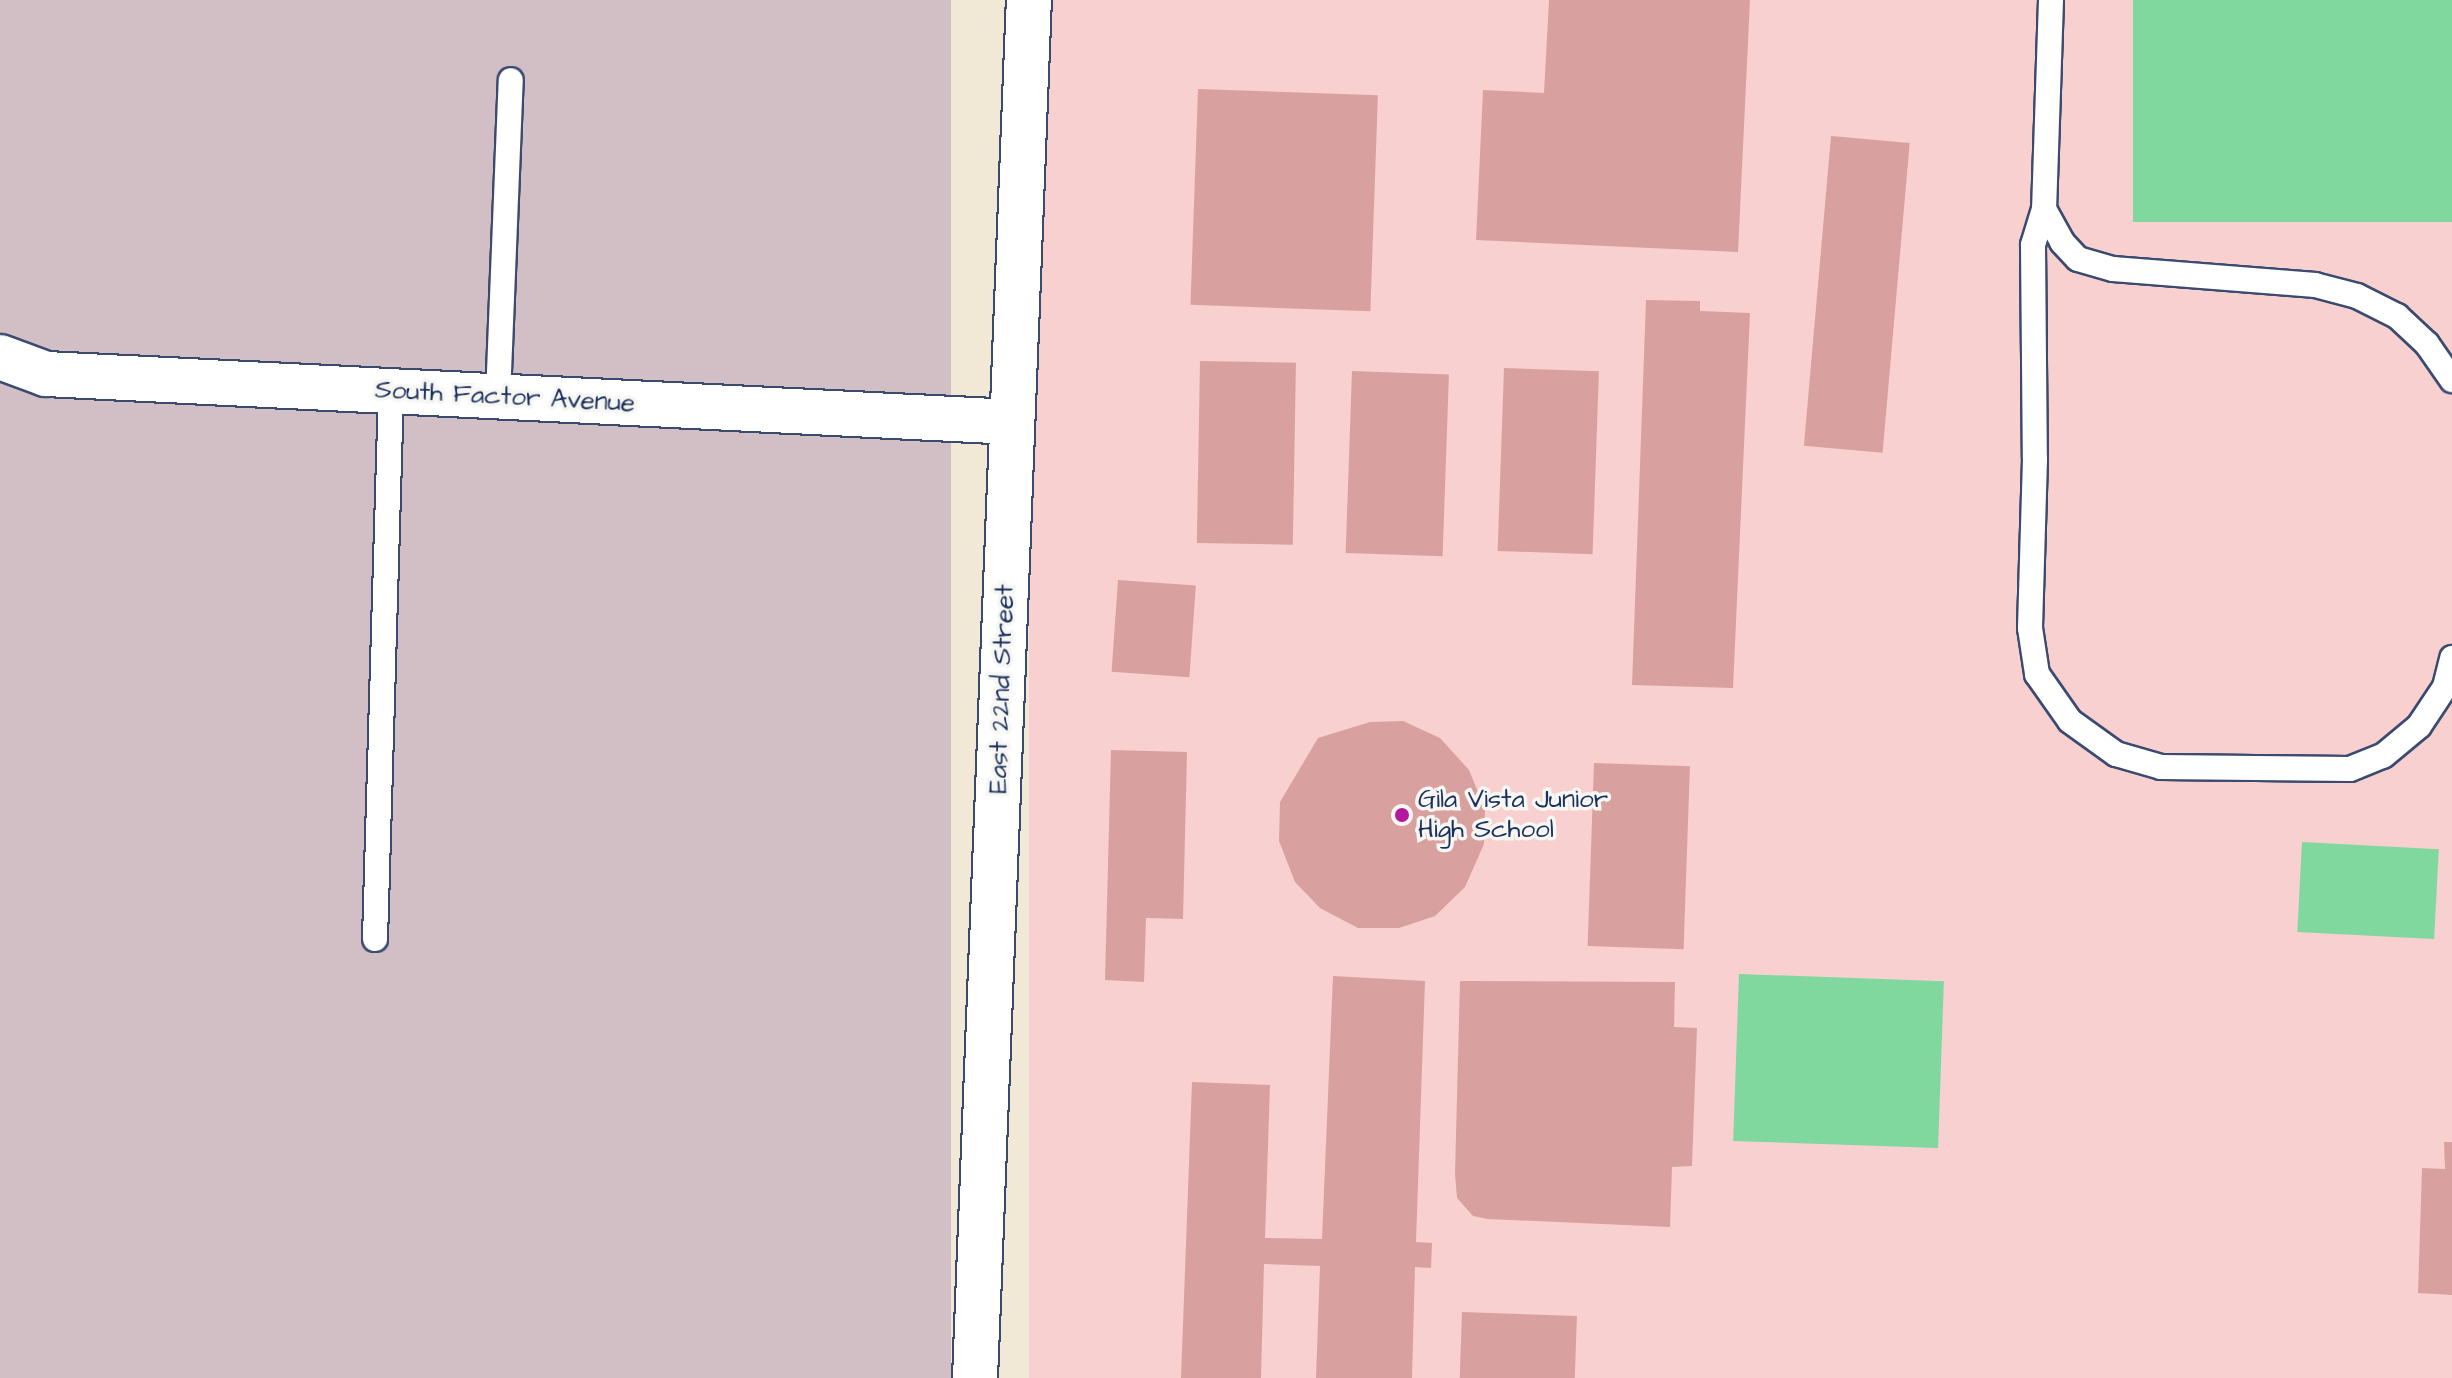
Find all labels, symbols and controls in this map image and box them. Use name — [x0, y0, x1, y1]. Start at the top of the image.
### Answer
street label: South Factor Avenue — [374, 375, 636, 419]
street label: East 22nd Street — [983, 584, 1021, 794]
place label: Gila Vista Junior High School — [1418, 784, 1608, 846]
marker: Gila Vista Junior High School — [1393, 806, 1411, 824]

